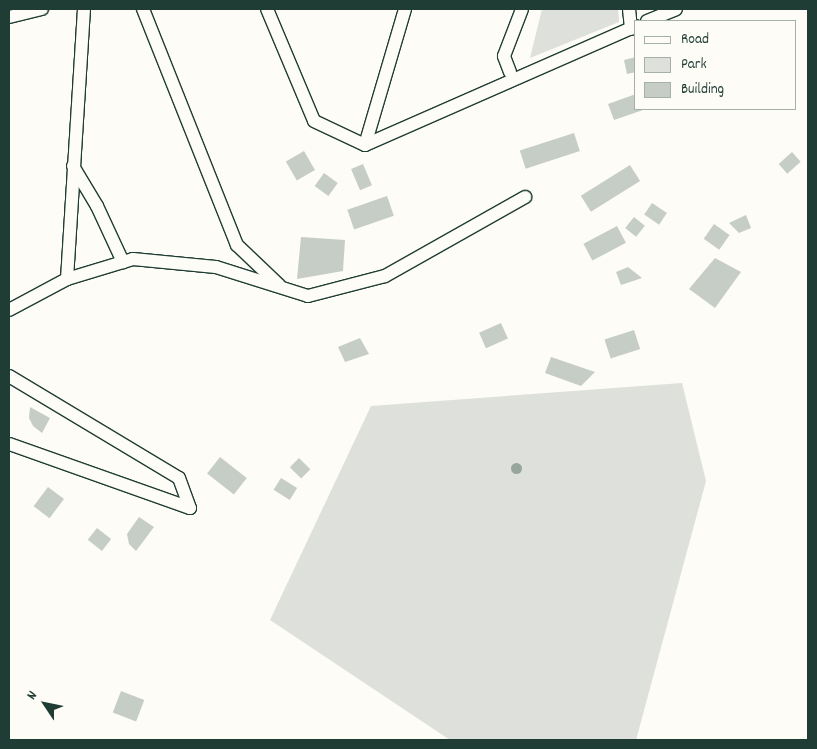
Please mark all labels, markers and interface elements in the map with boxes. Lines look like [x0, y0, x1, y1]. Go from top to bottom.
legend [634, 20, 797, 110]
text: Road [681, 29, 709, 51]
text: Park [681, 54, 707, 76]
text: Building [681, 79, 724, 101]
north arrow [20, 679, 70, 729]
text: N [22, 687, 43, 704]

